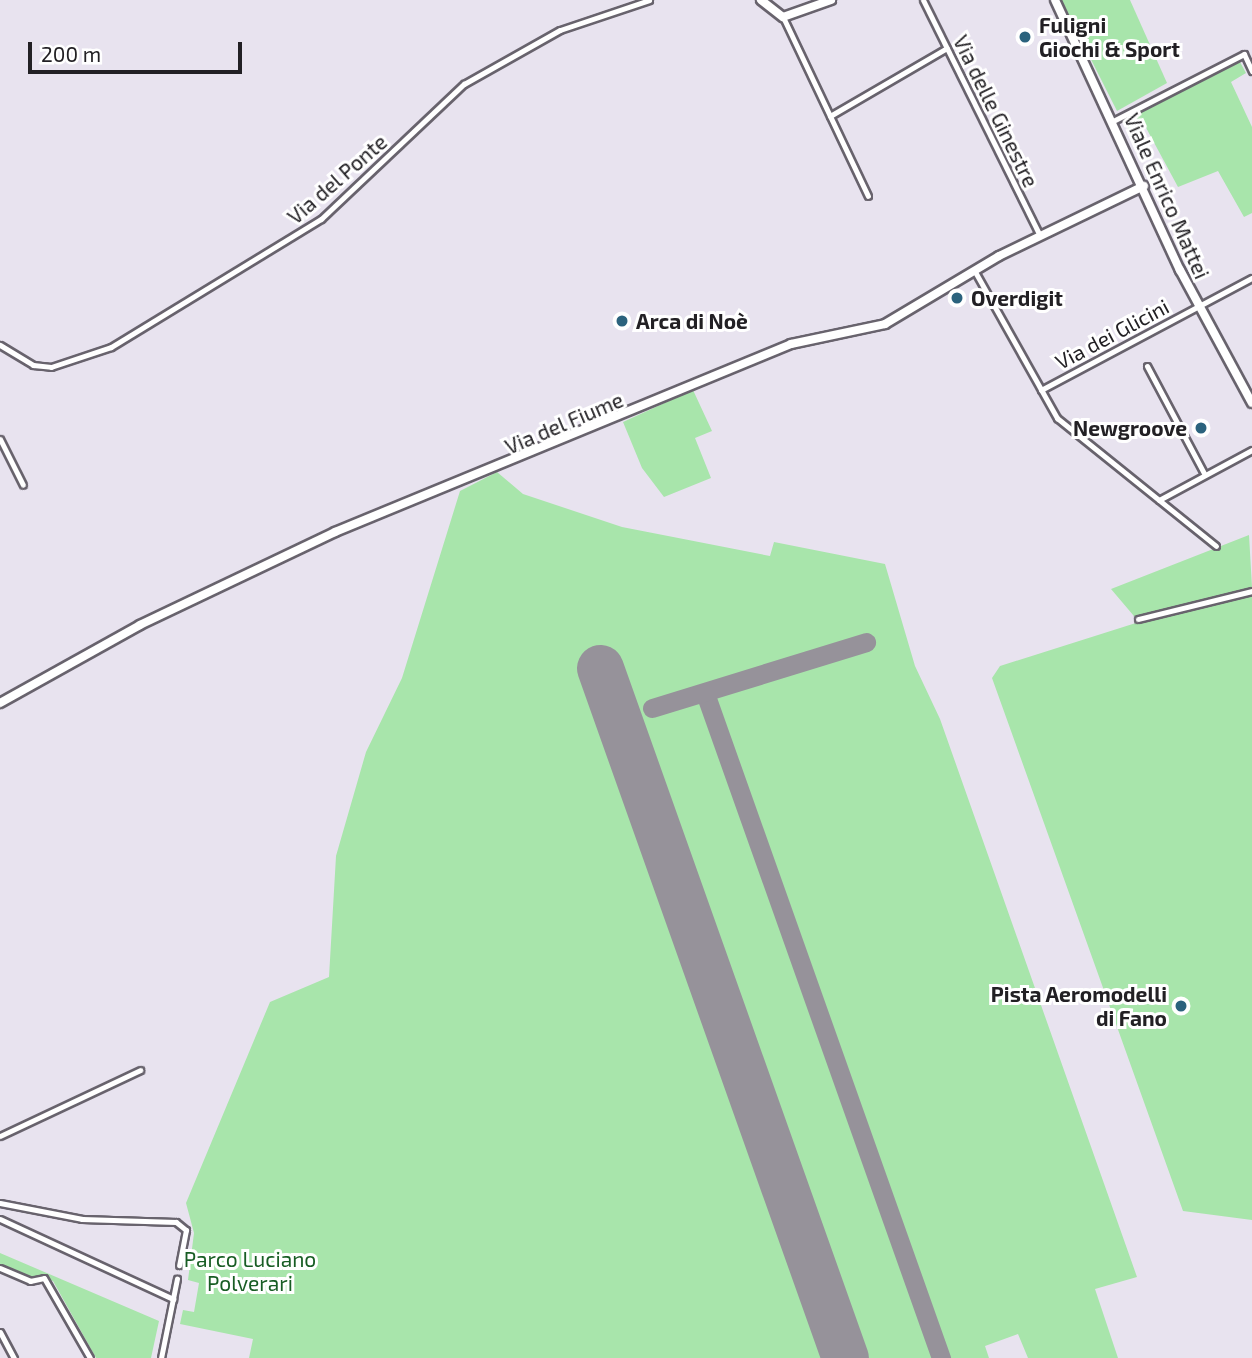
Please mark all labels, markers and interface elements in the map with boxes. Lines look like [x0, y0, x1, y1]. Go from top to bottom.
place label: Fuligni Giochi & Sport [1039, 12, 1180, 62]
scale bar [32, 28, 245, 72]
marker: Fuligni Giochi & Sport [1017, 29, 1033, 45]
street label: Via delle Ginestre [948, 31, 1044, 191]
text: 200 m [41, 41, 101, 66]
street label: Viale Enrico Mattei [1119, 109, 1215, 283]
street label: Via del Ponte [282, 129, 392, 229]
place label: Overdigit [971, 285, 1063, 311]
marker: Overdigit [949, 290, 965, 306]
street label: Via dei Glicini [1051, 294, 1173, 374]
place label: Arca di Noè [636, 308, 748, 334]
marker: Arca di Noè [614, 313, 630, 329]
street label: Via del Fiume [501, 387, 627, 459]
place label: Newgroove [1073, 415, 1187, 441]
marker: Newgroove [1193, 420, 1209, 436]
place label: Pista Aeromodelli di Fano [990, 981, 1167, 1031]
marker: Pista Aeromodelli di Fano [1173, 998, 1189, 1014]
park label: Parco Luciano Polverari [184, 1246, 316, 1296]

